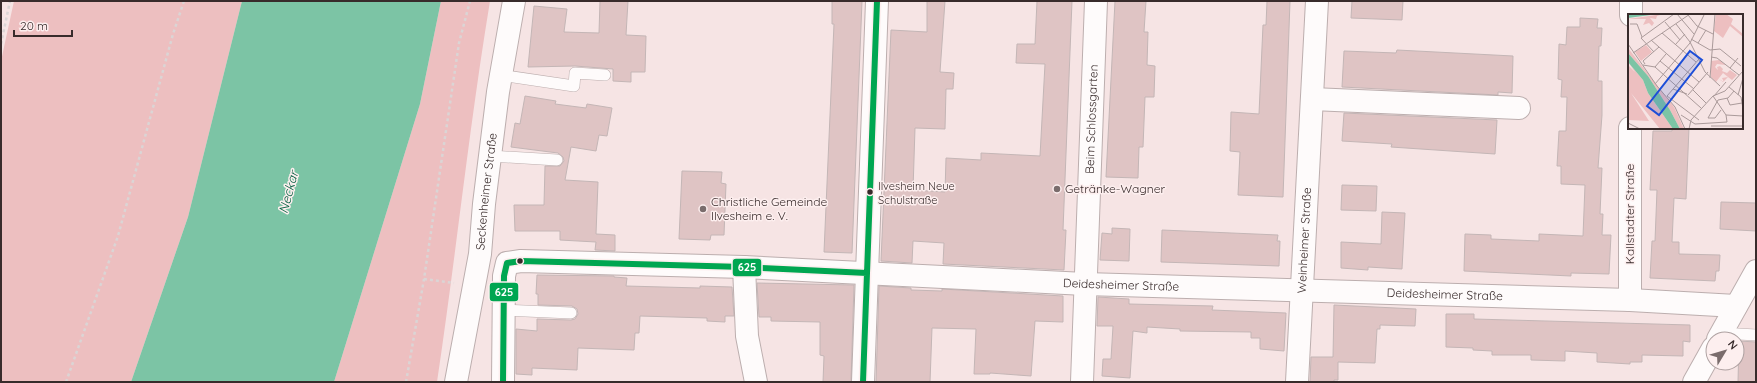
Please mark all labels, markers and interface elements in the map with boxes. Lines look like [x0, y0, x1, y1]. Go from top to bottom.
scale bar [14, 12, 72, 38]
inset map [1628, 14, 1743, 129]
text: 20 m [20, 18, 48, 33]
street label: Beim Schlossgarten [1082, 64, 1101, 174]
street label: Seckenheimer Straße [472, 132, 500, 251]
street label: Kallstadter Straße [1622, 164, 1637, 264]
water label: Neckar [275, 167, 302, 215]
place label: Ilvesheim Neue Schulstraße [878, 179, 955, 207]
place label: Getränke-Wagner [1065, 181, 1165, 196]
marker: Getränke-Wagner [1052, 184, 1062, 194]
marker: Ilvesheim Neue Schulstraße [865, 187, 875, 197]
street label: Weinheimer Straße [1294, 187, 1314, 294]
place label: Christliche Gemeinde Ilvesheim e. V. [711, 194, 828, 223]
marker: Christliche Gemeinde Ilvesheim e. V. [698, 204, 708, 214]
unlabelled marker [515, 256, 525, 266]
line badge: 625 [732, 258, 762, 277]
text: 625 [738, 260, 756, 274]
street label: Deidesheimer Straße [1063, 275, 1180, 294]
line badge: 625 [489, 282, 519, 302]
text: 625 [495, 285, 513, 299]
street label: Deidesheimer Straße [1387, 285, 1503, 303]
north arrow [1705, 331, 1745, 371]
text: N [1725, 337, 1741, 352]

